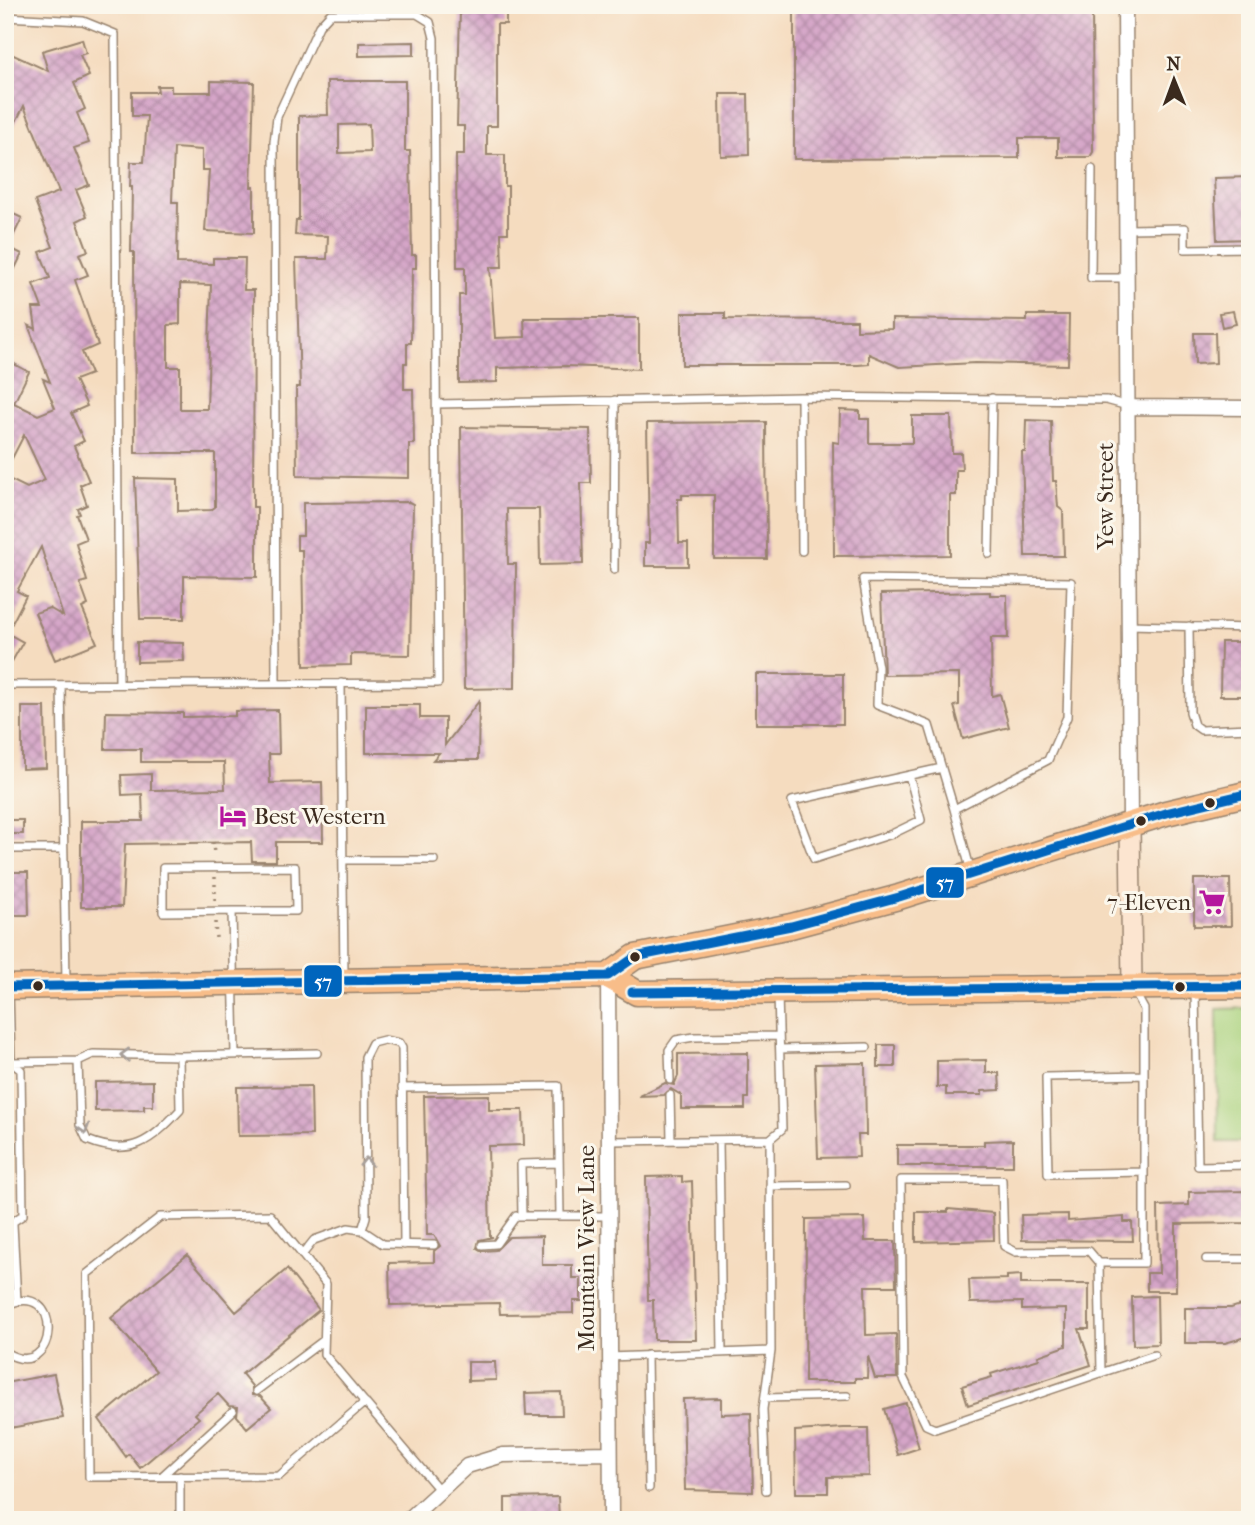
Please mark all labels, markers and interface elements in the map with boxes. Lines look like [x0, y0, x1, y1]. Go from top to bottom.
north arrow [1140, 46, 1210, 116]
text: N [1166, 53, 1182, 75]
street label: Yew Street [1092, 442, 1119, 551]
unlabelled marker [1203, 796, 1217, 810]
hotel icon: Best Western [218, 801, 248, 831]
place label: Best Western [254, 803, 386, 830]
unlabelled marker [1134, 814, 1148, 828]
line badge: 57 [925, 866, 965, 899]
text: 57 [936, 872, 954, 894]
supermarket icon: 7-Eleven [1197, 887, 1227, 917]
place label: 7-Eleven [1107, 889, 1192, 916]
unlabelled marker [628, 950, 642, 964]
line badge: 57 [303, 964, 343, 998]
text: 57 [314, 971, 332, 993]
unlabelled marker [31, 979, 45, 993]
unlabelled marker [1173, 980, 1187, 994]
one-way arrow [119, 1047, 130, 1063]
one-way arrow [75, 1122, 90, 1134]
street label: Mountain View Lane [573, 1145, 600, 1351]
one-way arrow [358, 1157, 374, 1167]

